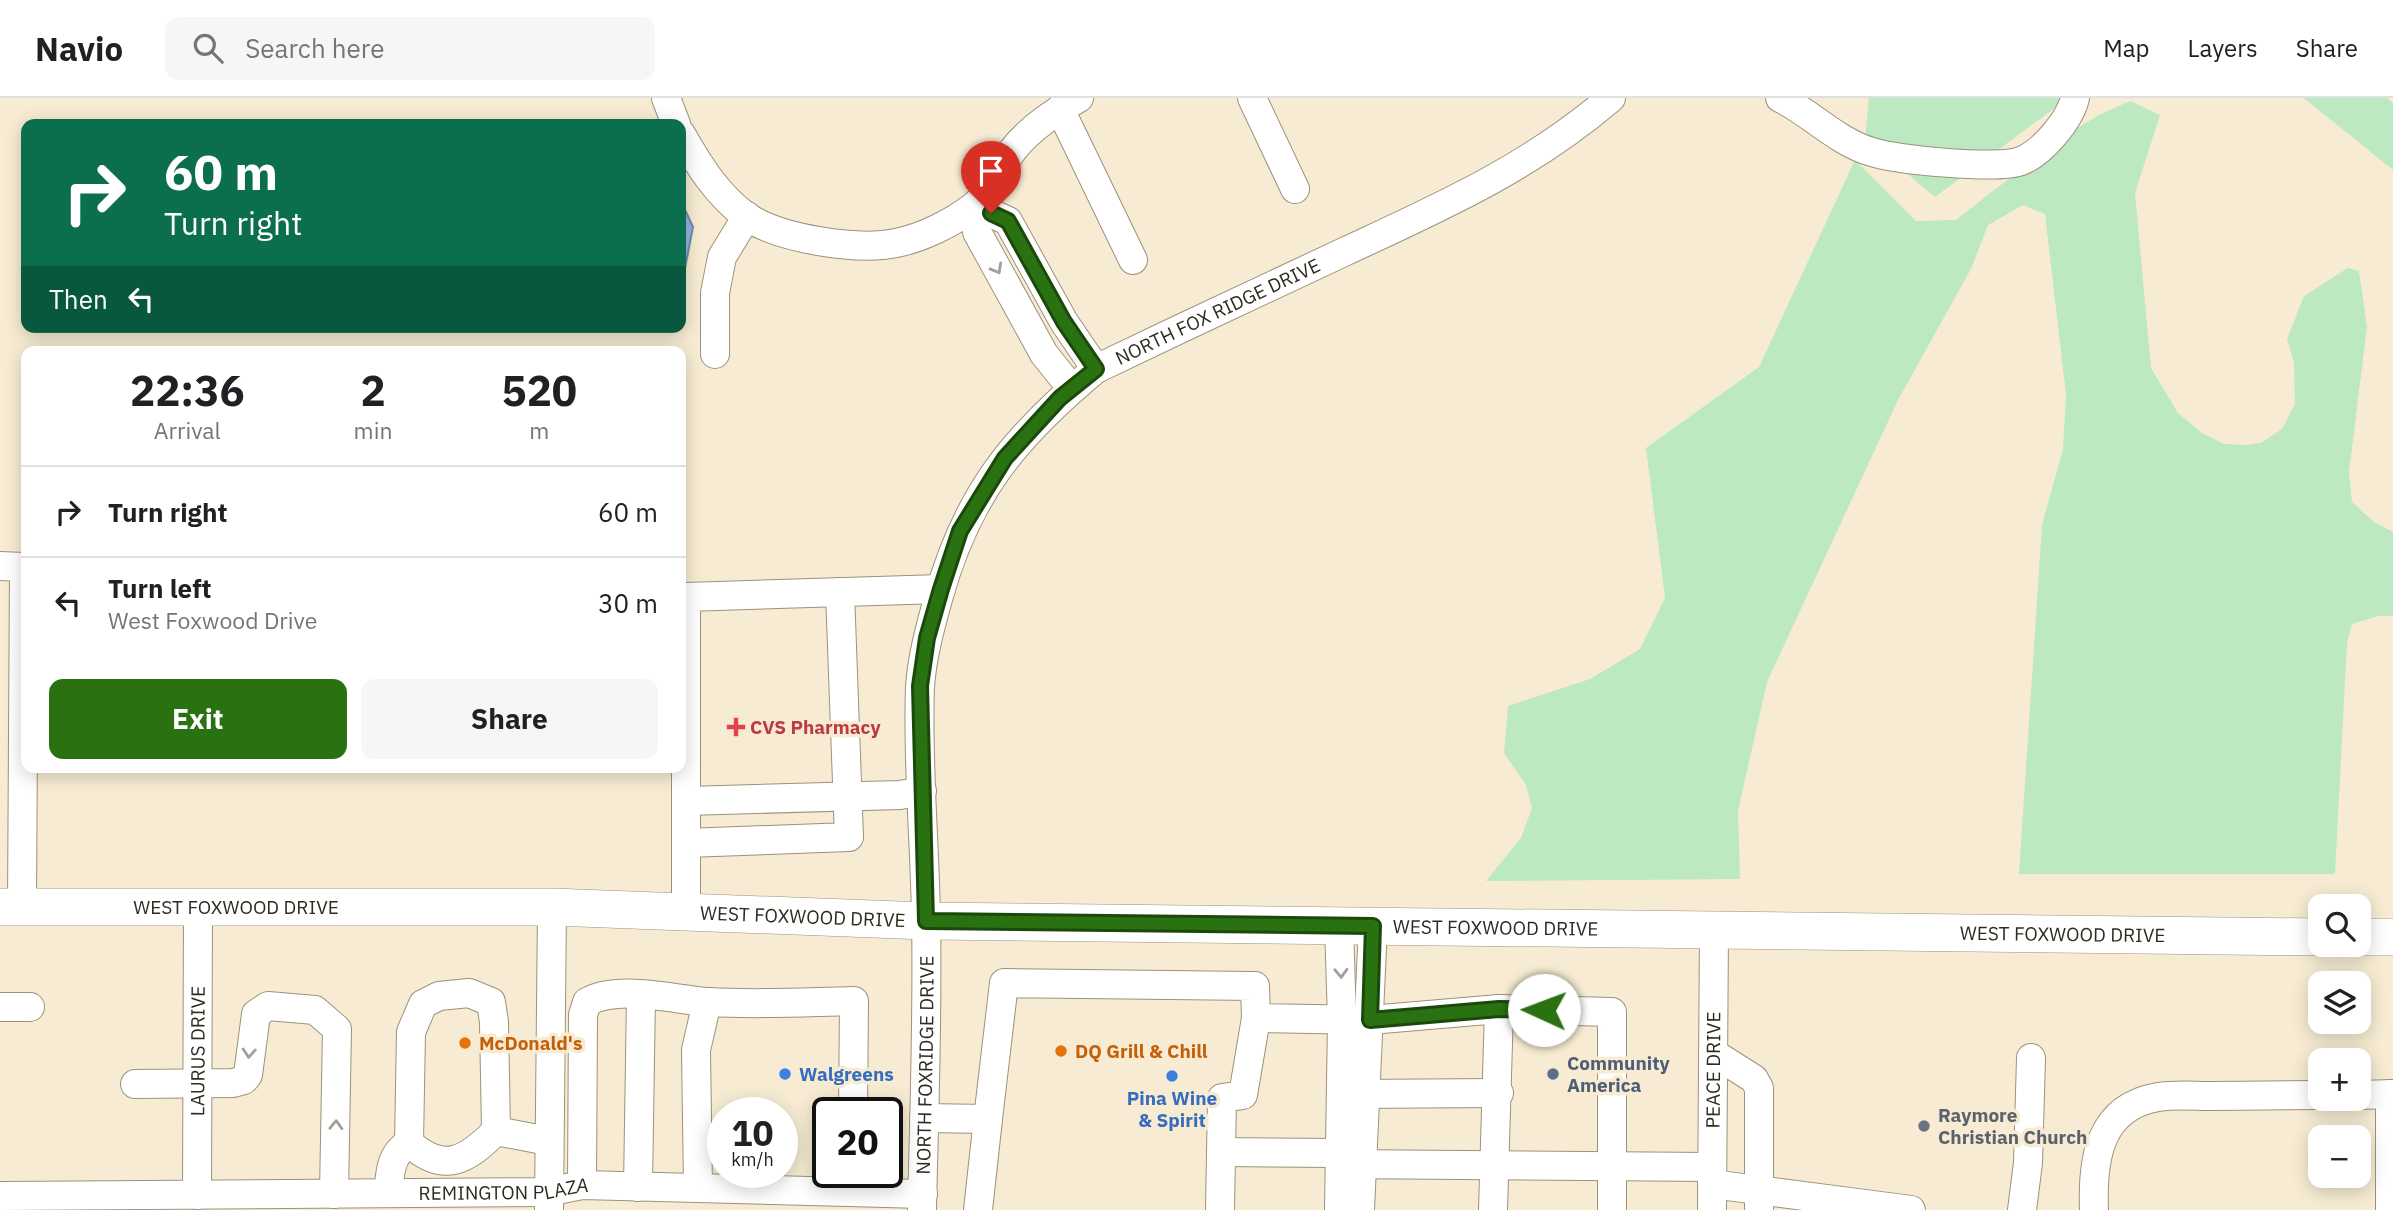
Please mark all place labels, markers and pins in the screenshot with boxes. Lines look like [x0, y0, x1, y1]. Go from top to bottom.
pin [961, 141, 1021, 213]
place label: CVS Pharmacy [750, 715, 881, 739]
marker: CVS Pharmacy [728, 719, 744, 735]
place label: McDonald's [479, 1031, 582, 1055]
marker: McDonald's [457, 1035, 473, 1051]
place label: DQ Grill & Chill [1075, 1039, 1208, 1063]
marker: DQ Grill & Chill [1053, 1043, 1069, 1059]
place label: Community America [1567, 1051, 1670, 1097]
place label: Walgreens [799, 1062, 894, 1086]
marker: Walgreens [777, 1066, 793, 1082]
marker: Community America [1545, 1066, 1561, 1082]
marker: Pina Wine & Spirit [1164, 1068, 1180, 1084]
place label: Pina Wine & Spirit [1127, 1086, 1217, 1132]
place label: Raymore Christian Church [1938, 1103, 2087, 1149]
marker: Raymore Christian Church [1916, 1118, 1932, 1134]

